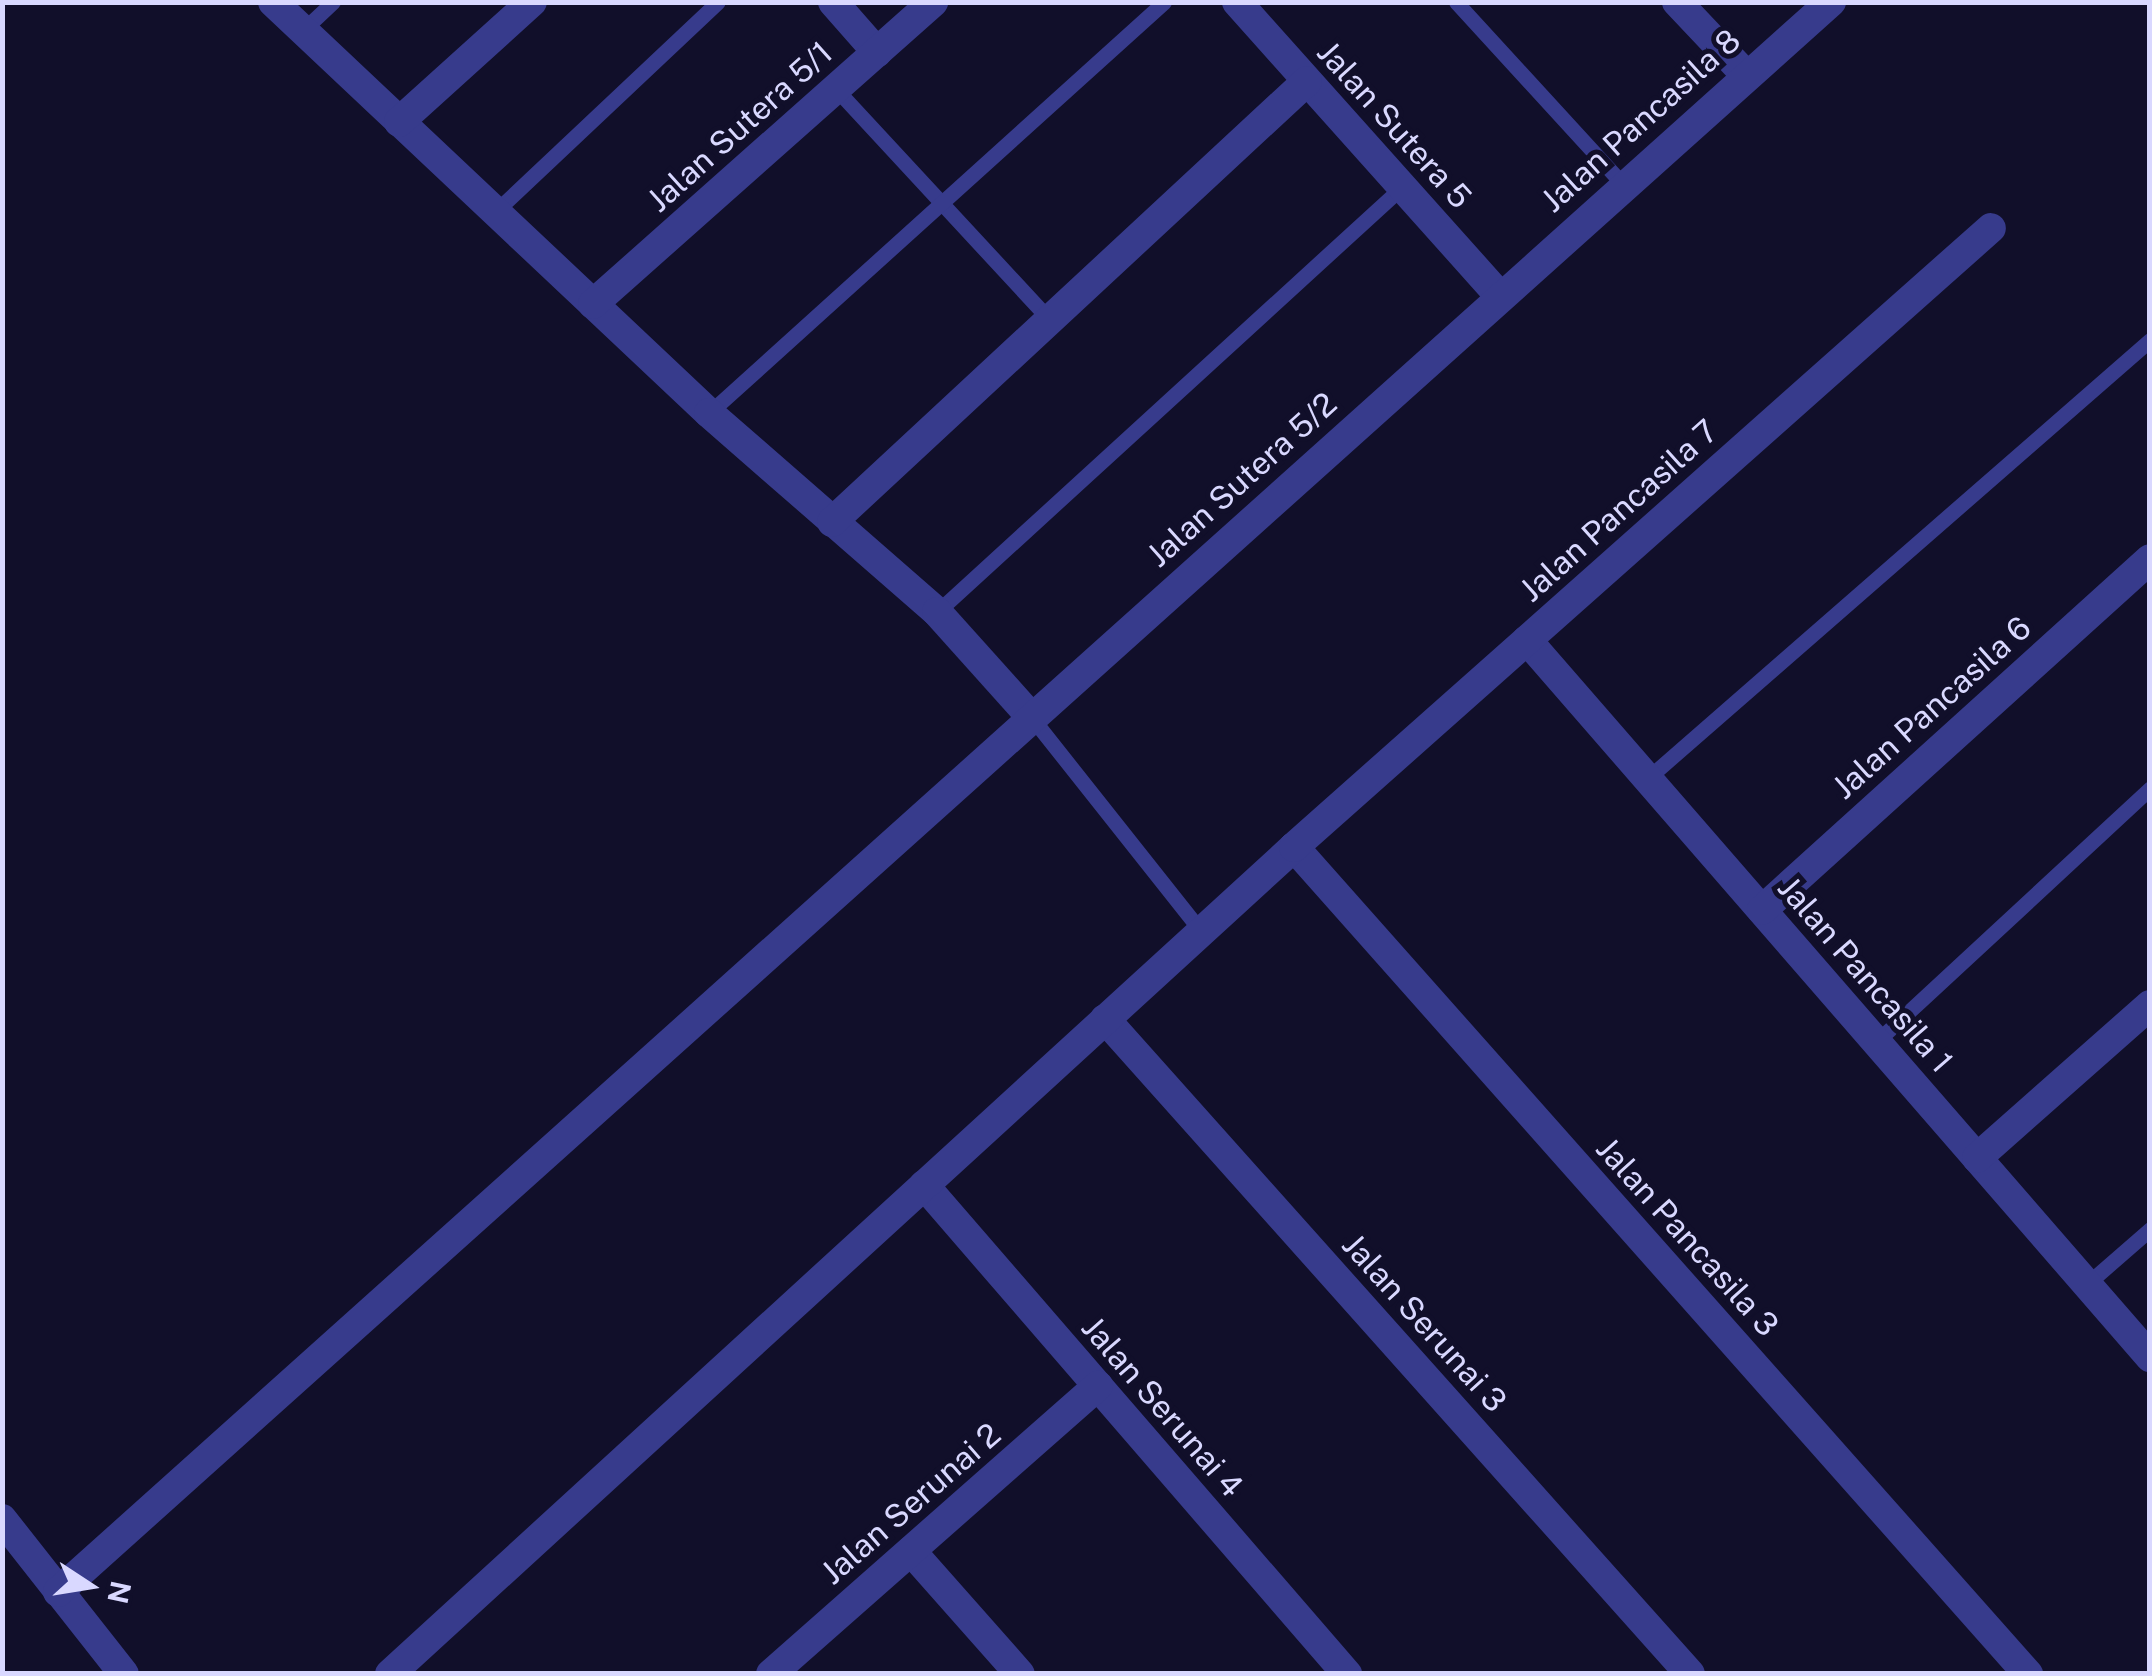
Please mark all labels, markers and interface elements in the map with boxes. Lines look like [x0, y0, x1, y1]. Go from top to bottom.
street label: Jalan Pancasila 8 [1534, 22, 1748, 220]
street label: Jalan Sutera 5/1 [639, 34, 841, 220]
street label: Jalan Sutera 5 [1309, 34, 1479, 216]
street label: Jalan Sutera 5/2 [1139, 385, 1345, 575]
street label: Jalan Pancasila 7 [1512, 412, 1726, 610]
street label: Jalan Pancasila 6 [1825, 609, 2039, 807]
street label: Jalan Pancasila 1 [1770, 869, 1960, 1081]
street label: Jalan Pancasila 3 [1588, 1130, 1786, 1344]
street label: Jalan Serunai 3 [1334, 1226, 1514, 1420]
street label: Jalan Serunai 4 [1073, 1309, 1251, 1505]
street label: Jalan Serunai 2 [813, 1416, 1009, 1592]
north arrow [40, 1536, 140, 1636]
text: N [101, 1578, 138, 1606]

